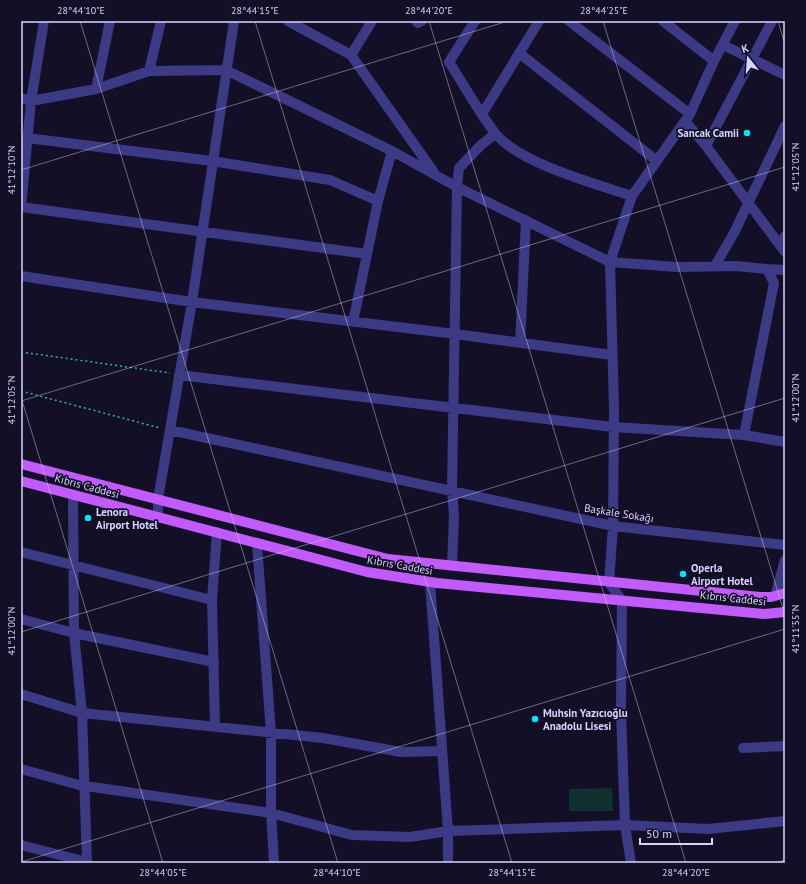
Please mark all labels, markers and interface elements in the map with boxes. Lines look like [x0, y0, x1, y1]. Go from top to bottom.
text: 28°44'10"E [57, 4, 105, 17]
text: 28°44'15"E [231, 4, 279, 17]
text: 28°44'20"E [405, 4, 453, 17]
text: 28°44'25"E [580, 4, 628, 17]
north arrow [728, 38, 768, 78]
text: K [740, 41, 751, 56]
place label: Sancak Camii [678, 126, 739, 140]
marker: Sancak Camii [742, 128, 752, 138]
text: 41°12'05"N [789, 142, 802, 192]
text: 41°12'10"N [5, 145, 18, 195]
text: 41°12'00"N [789, 373, 802, 423]
text: 41°12'05"N [5, 375, 18, 425]
street label: Kıbrıs Caddesi [53, 471, 121, 501]
street label: Başkale Sokağı [583, 501, 655, 525]
place label: Lenora Airport Hotel [96, 505, 159, 532]
marker: Lenora Airport Hotel [83, 513, 93, 523]
street label: Kıbrıs Caddesi [366, 552, 434, 578]
place label: Operla Airport Hotel [691, 561, 754, 588]
marker: Operla Airport Hotel [678, 569, 688, 579]
street label: Kıbrıs Caddesi [699, 588, 767, 608]
text: 41°11'55"N [789, 604, 802, 654]
text: 41°12'00"N [5, 606, 18, 656]
place label: Muhsin Yazıcıoğlu Anadolu Lisesi [543, 706, 628, 733]
marker: Muhsin Yazıcıoğlu Anadolu Lisesi [530, 714, 540, 724]
scale bar [640, 820, 712, 846]
text: 50 m [646, 826, 672, 841]
text: 28°44'05"E [139, 866, 187, 879]
text: 28°44'10"E [313, 866, 361, 879]
text: 28°44'15"E [488, 866, 536, 879]
text: 28°44'20"E [662, 866, 710, 879]

